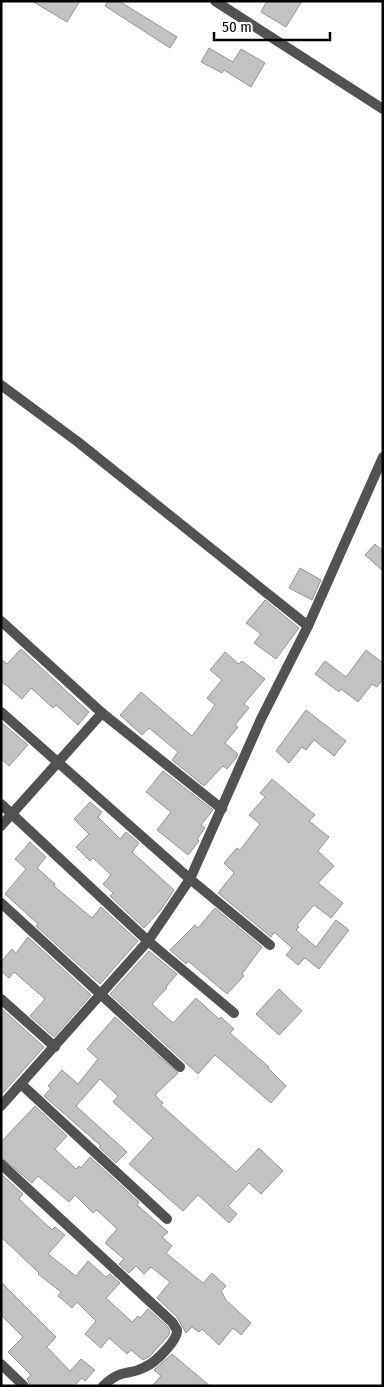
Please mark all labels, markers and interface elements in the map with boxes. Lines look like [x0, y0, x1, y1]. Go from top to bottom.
scale bar [214, 10, 330, 42]
text: 50 m [222, 18, 252, 36]

